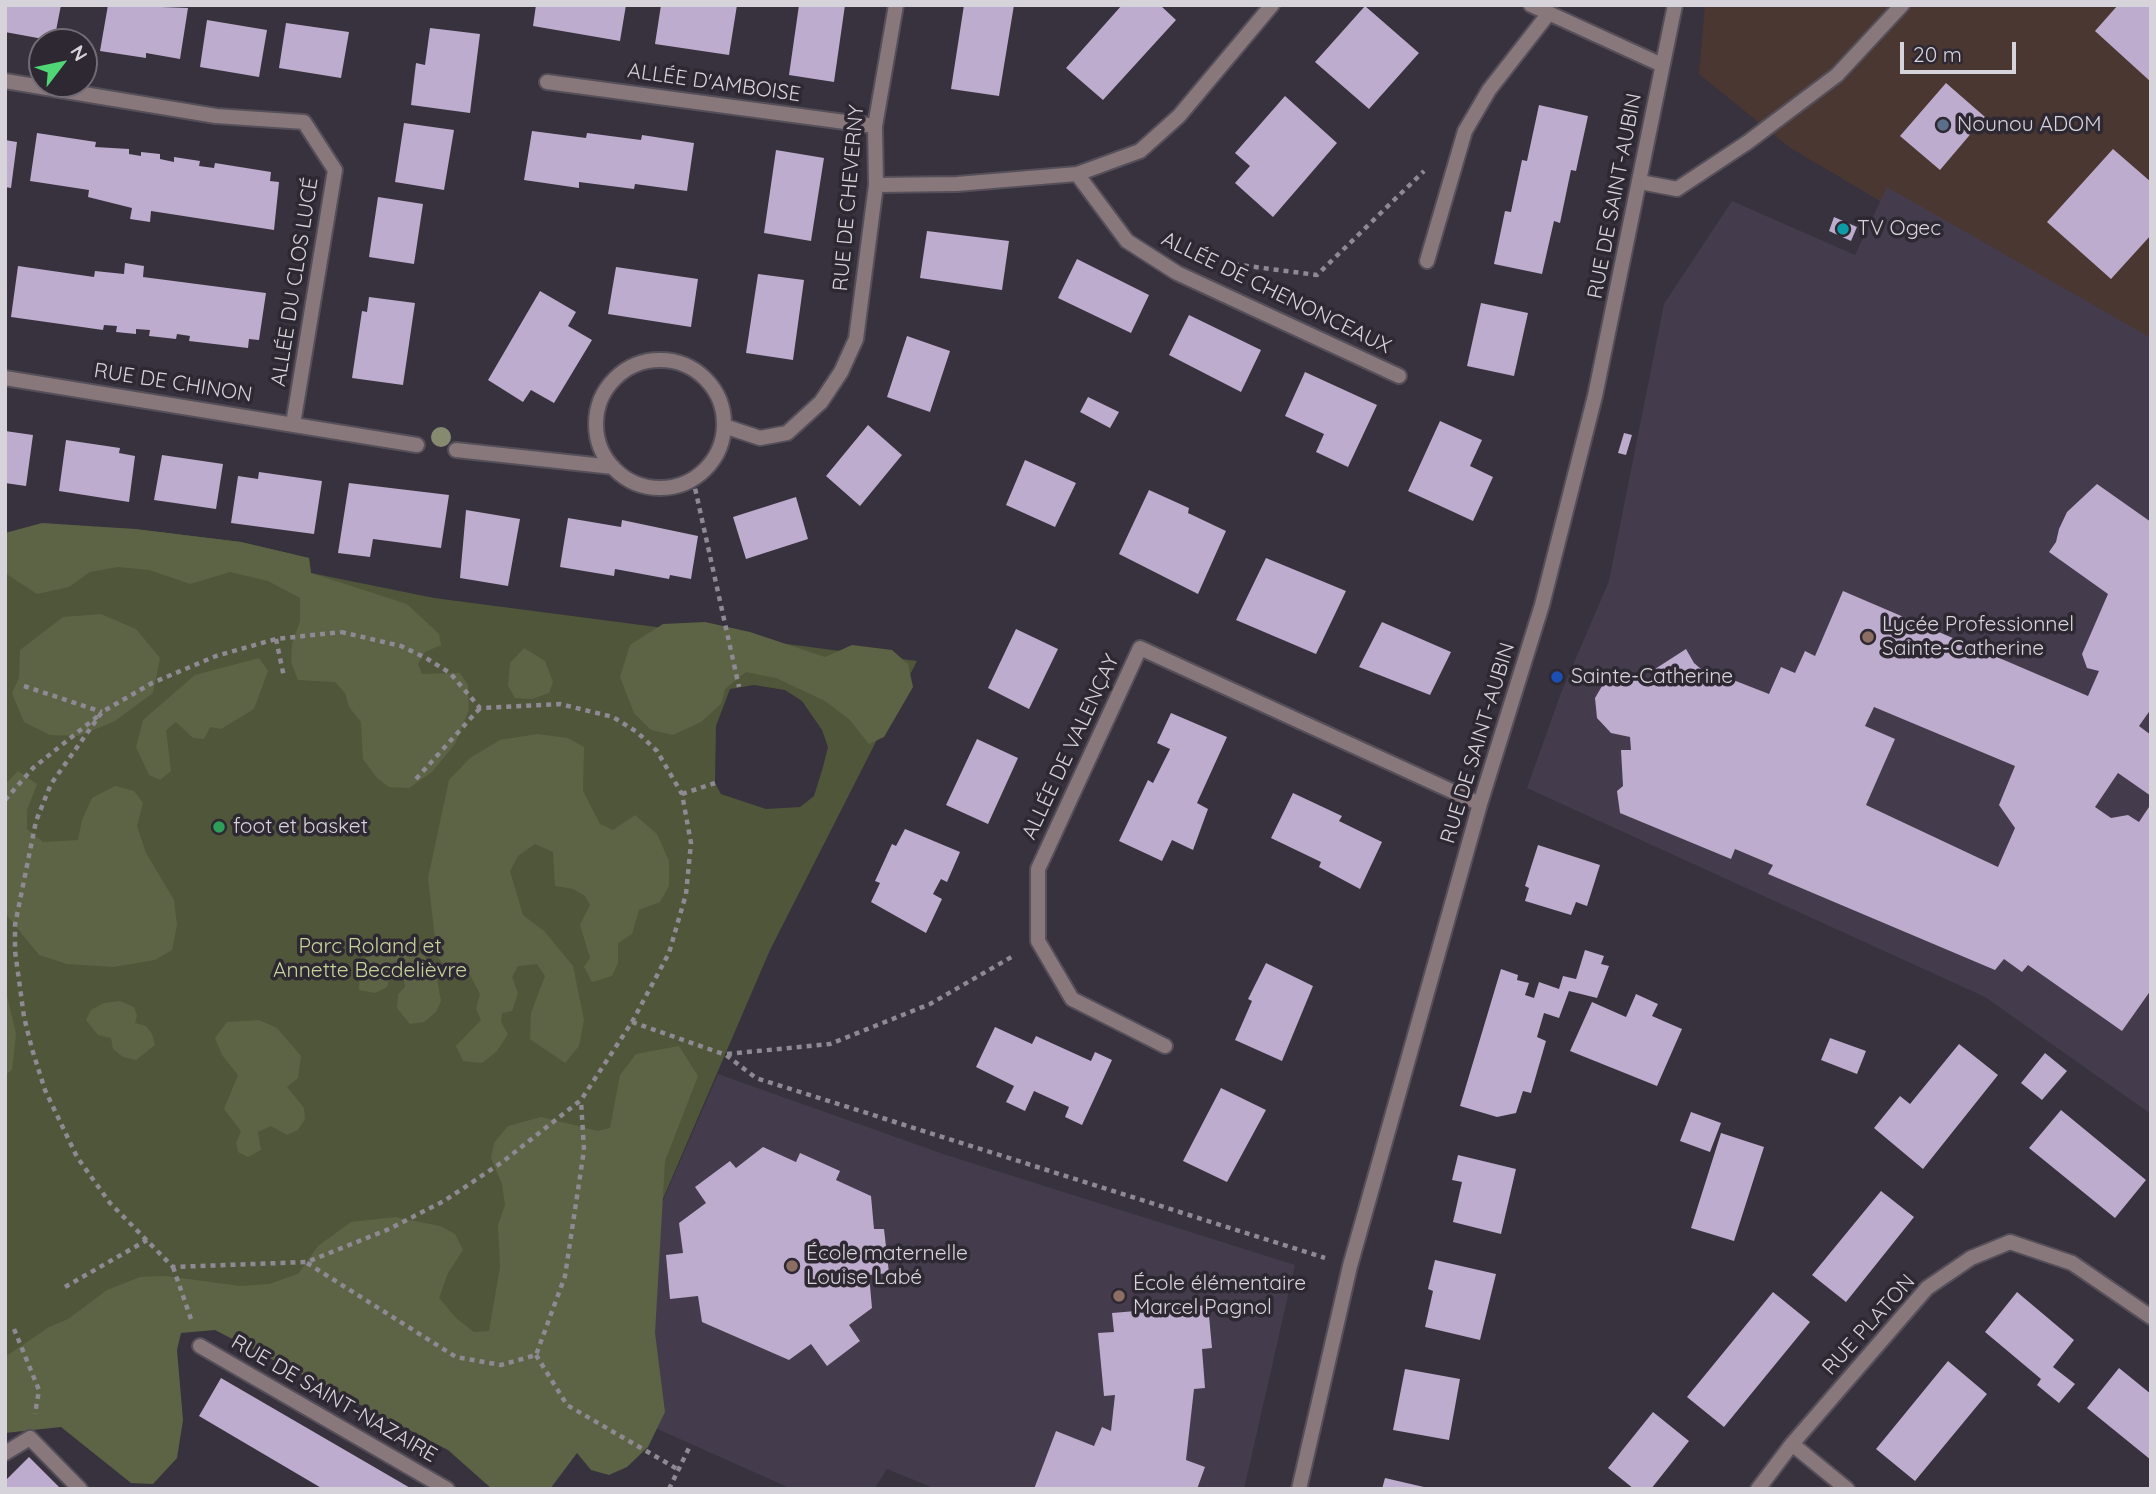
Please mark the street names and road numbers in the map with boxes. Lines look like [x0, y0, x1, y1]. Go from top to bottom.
street label: ALLÉE D'AMBOISE [626, 58, 802, 108]
street label: RUE DE SAINT-AUBIN [1583, 91, 1647, 301]
street label: RUE DE CHEVERNY [828, 104, 870, 292]
street label: ALLÉE DU CLOS LUCÉ [266, 176, 324, 388]
street label: ALLÉE DE CHENONCEAUX [1157, 226, 1395, 360]
street label: RUE DE CHINON [92, 358, 254, 408]
street label: RUE DE SAINT-AUBIN [1435, 640, 1521, 846]
street label: ALLÉE DE VALENÇAY [1017, 650, 1125, 844]
street label: RUE PLATON [1817, 1270, 1921, 1380]
street label: RUE DE SAINT-NAZAIRE [227, 1330, 441, 1468]

